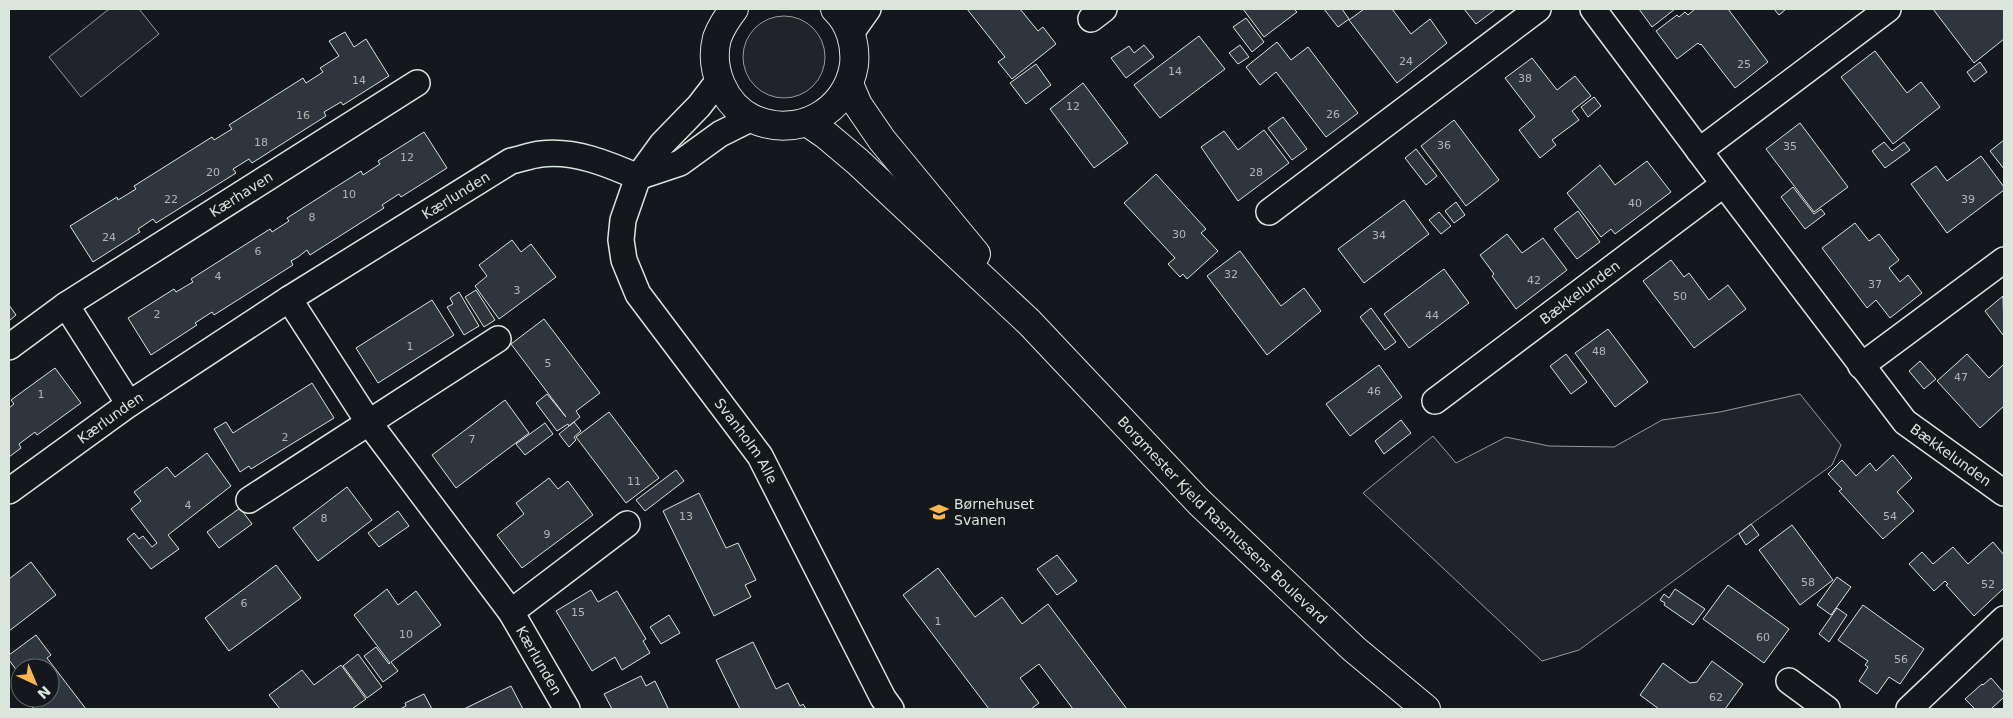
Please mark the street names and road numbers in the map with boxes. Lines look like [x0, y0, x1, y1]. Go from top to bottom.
street label: Kærhaven [207, 168, 276, 220]
street label: Kærlunden [419, 168, 493, 222]
street label: Bækkelunden [1537, 257, 1623, 327]
street label: Kærlunden [74, 389, 146, 447]
street label: Svanholm Alle [711, 395, 781, 486]
street label: Borgmester Kjeld Rasmussens Boulevard [1114, 413, 1330, 627]
street label: Bækkelunden [1907, 420, 1994, 489]
street label: Kærlunden [513, 623, 565, 698]

